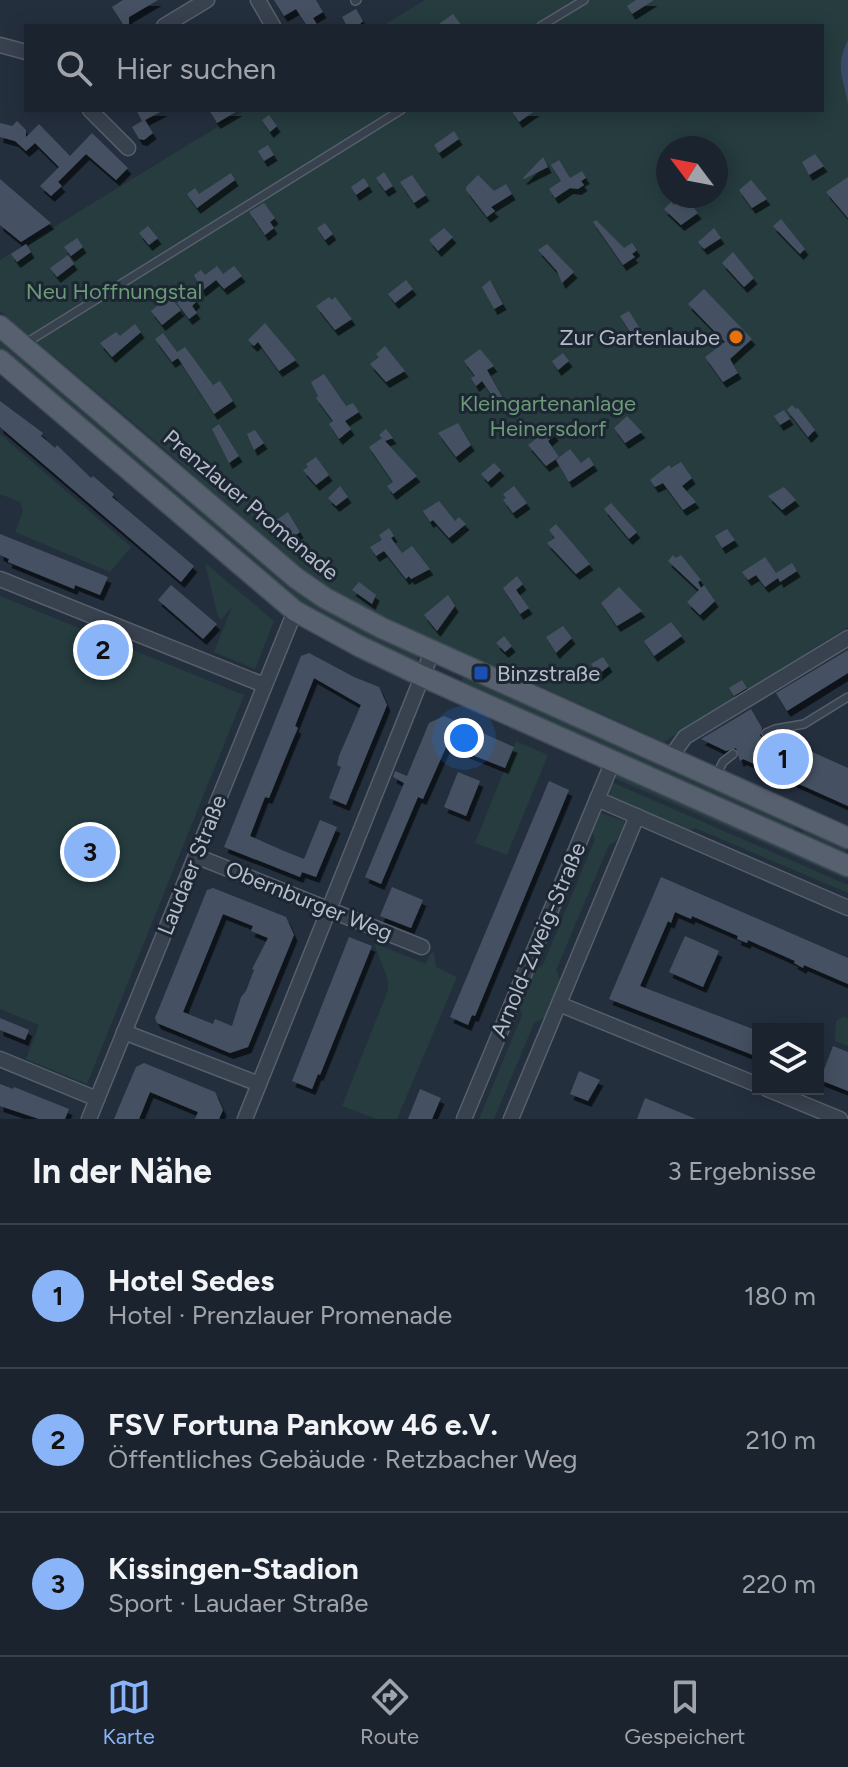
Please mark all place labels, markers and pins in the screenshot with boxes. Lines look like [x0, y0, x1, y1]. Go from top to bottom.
place label: Zur Gartenlaube [560, 324, 720, 351]
marker: Zur Gartenlaube [727, 328, 745, 346]
pin: 2 [77, 620, 129, 680]
place label: Binzstraße [497, 660, 600, 687]
marker: Binzstraße [472, 664, 490, 682]
pin: 1 [757, 729, 809, 789]
pin: 3 [64, 822, 116, 882]

